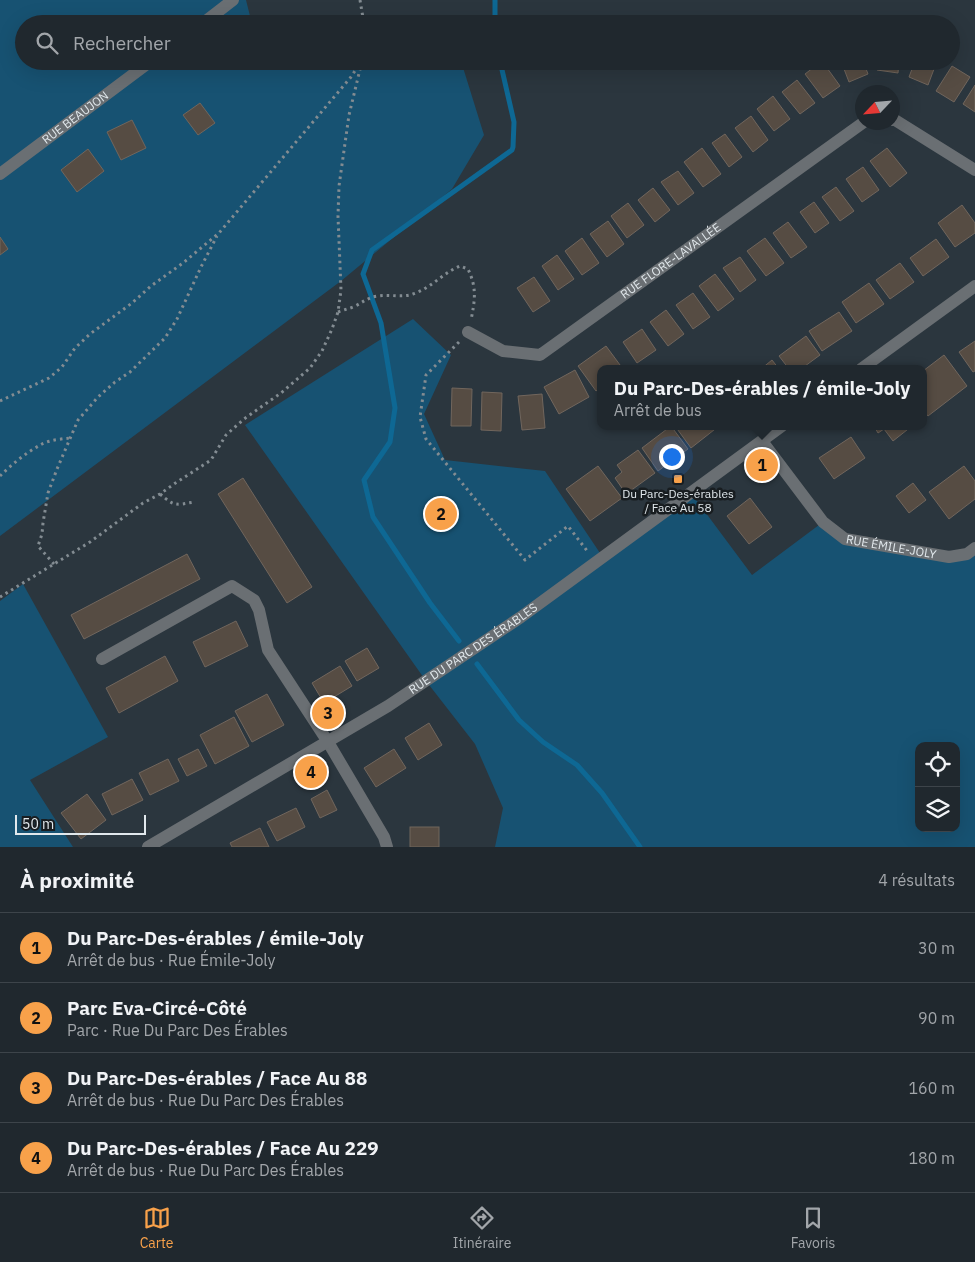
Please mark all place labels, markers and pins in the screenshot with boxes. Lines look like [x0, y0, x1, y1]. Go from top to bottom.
pin: 1 [746, 446, 778, 484]
marker: Du Parc-Des-érables / Face Au 58 [672, 473, 684, 485]
place label: Du Parc-Des-érables / Face Au 58 [622, 486, 734, 515]
pin: 2 [425, 495, 457, 533]
pin: 3 [312, 694, 344, 732]
pin: 4 [295, 753, 327, 791]

